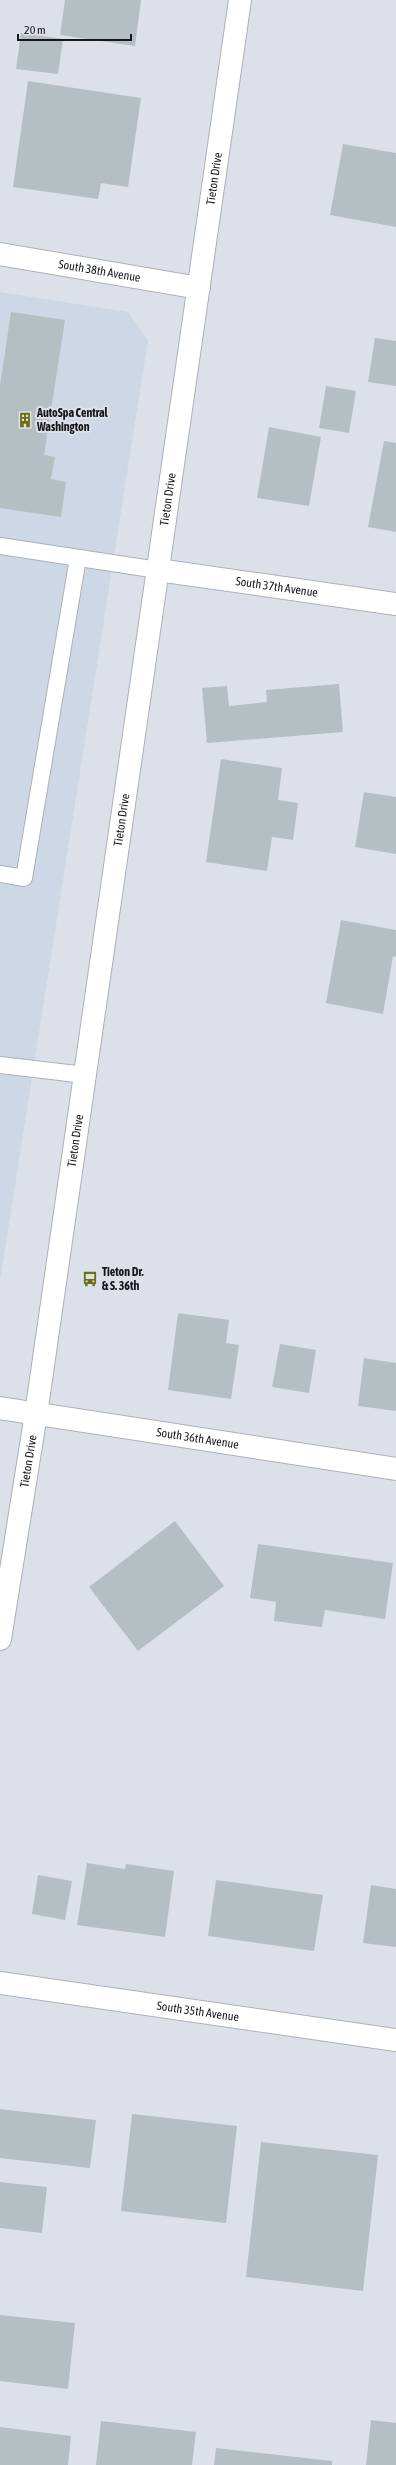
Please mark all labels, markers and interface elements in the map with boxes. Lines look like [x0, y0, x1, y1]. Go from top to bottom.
scale bar [18, 16, 131, 42]
text: 20 m [24, 23, 46, 37]
street label: Tieton Drive [204, 151, 225, 206]
street label: South 38th Avenue [58, 257, 142, 285]
place label: AutoSpa Central Washington [36, 406, 109, 434]
building icon: AutoSpa Central Washington [16, 411, 34, 429]
street label: Tieton Drive [157, 472, 179, 527]
street label: South 37th Avenue [235, 574, 319, 600]
street label: Tieton Drive [111, 793, 132, 847]
street label: Tieton Drive [65, 1113, 86, 1168]
place label: Tieton Dr. & S. 36th [102, 1265, 144, 1293]
bus stop icon: Tieton Dr. & S. 36th [81, 1270, 99, 1288]
street label: South 36th Avenue [156, 1425, 240, 1452]
street label: Tieton Drive [17, 1434, 40, 1489]
street label: South 35th Avenue [156, 1999, 240, 2024]

